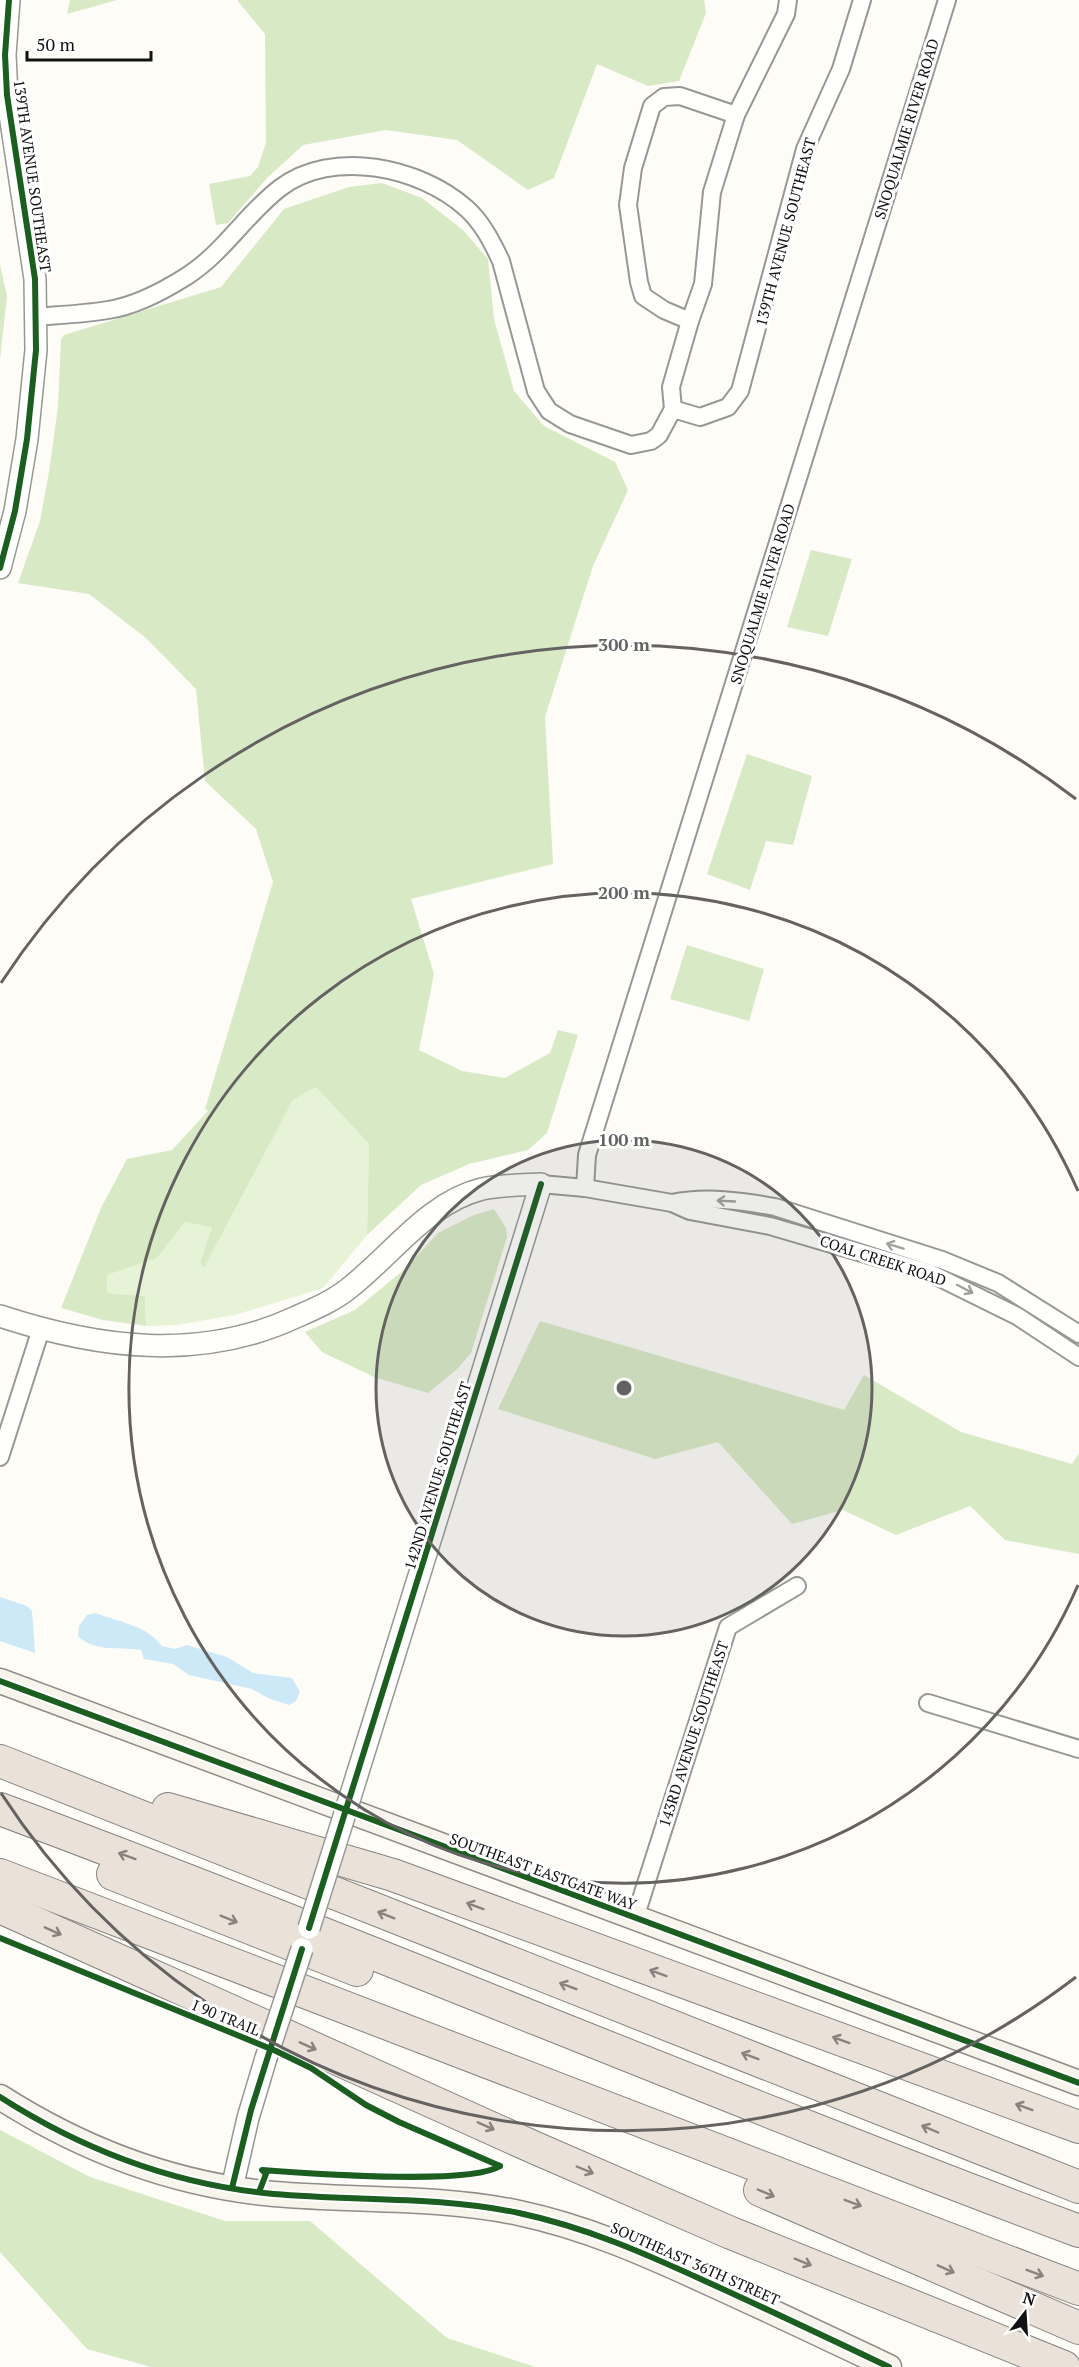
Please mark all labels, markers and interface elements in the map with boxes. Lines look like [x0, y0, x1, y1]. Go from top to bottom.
scale bar [27, 24, 152, 62]
text: 50 m [36, 32, 76, 56]
street label: SNOQUALMIE RIVER ROAD [869, 36, 943, 221]
street label: 139TH AVENUE SOUTHEAST [10, 78, 56, 274]
street label: 139TH AVENUE SOUTHEAST [750, 135, 820, 328]
street label: SNOQUALMIE RIVER ROAD [725, 501, 799, 686]
text: 300 m [598, 632, 650, 656]
text: 200 m [598, 880, 650, 904]
text: 100 m [598, 1127, 650, 1151]
one-way arrow [716, 1196, 736, 1207]
street label: COAL CREEK ROAD [817, 1230, 949, 1290]
one-way arrow [886, 1240, 905, 1251]
one-way arrow [956, 1283, 973, 1295]
centre of rings [614, 1378, 634, 1398]
street label: 142ND AVENUE SOUTHEAST [399, 1379, 475, 1572]
street label: 143RD AVENUE SOUTHEAST [654, 1638, 733, 1829]
street label: SOUTHEAST EASTGATE WAY [447, 1828, 640, 1914]
one-way arrow [118, 1850, 137, 1861]
one-way arrow [466, 1899, 485, 1910]
one-way arrow [377, 1909, 396, 1920]
one-way arrow [219, 1914, 237, 1925]
one-way arrow [44, 1926, 62, 1938]
one-way arrow [649, 1967, 668, 1978]
one-way arrow [559, 1979, 578, 1990]
street label: I 90 TRAIL [190, 1994, 263, 2040]
one-way arrow [832, 2034, 851, 2045]
one-way arrow [298, 2040, 316, 2052]
one-way arrow [741, 2049, 760, 2060]
one-way arrow [1015, 2101, 1034, 2112]
one-way arrow [476, 2120, 494, 2132]
one-way arrow [922, 2123, 940, 2134]
one-way arrow [575, 2164, 593, 2176]
one-way arrow [757, 2187, 775, 2199]
one-way arrow [843, 2199, 861, 2210]
street label: SOUTHEAST 36TH STREET [608, 2217, 783, 2309]
one-way arrow [793, 2257, 812, 2268]
one-way arrow [936, 2264, 954, 2276]
one-way arrow [1025, 2268, 1044, 2279]
north arrow [995, 2283, 1055, 2343]
text: N [1020, 2286, 1038, 2311]

